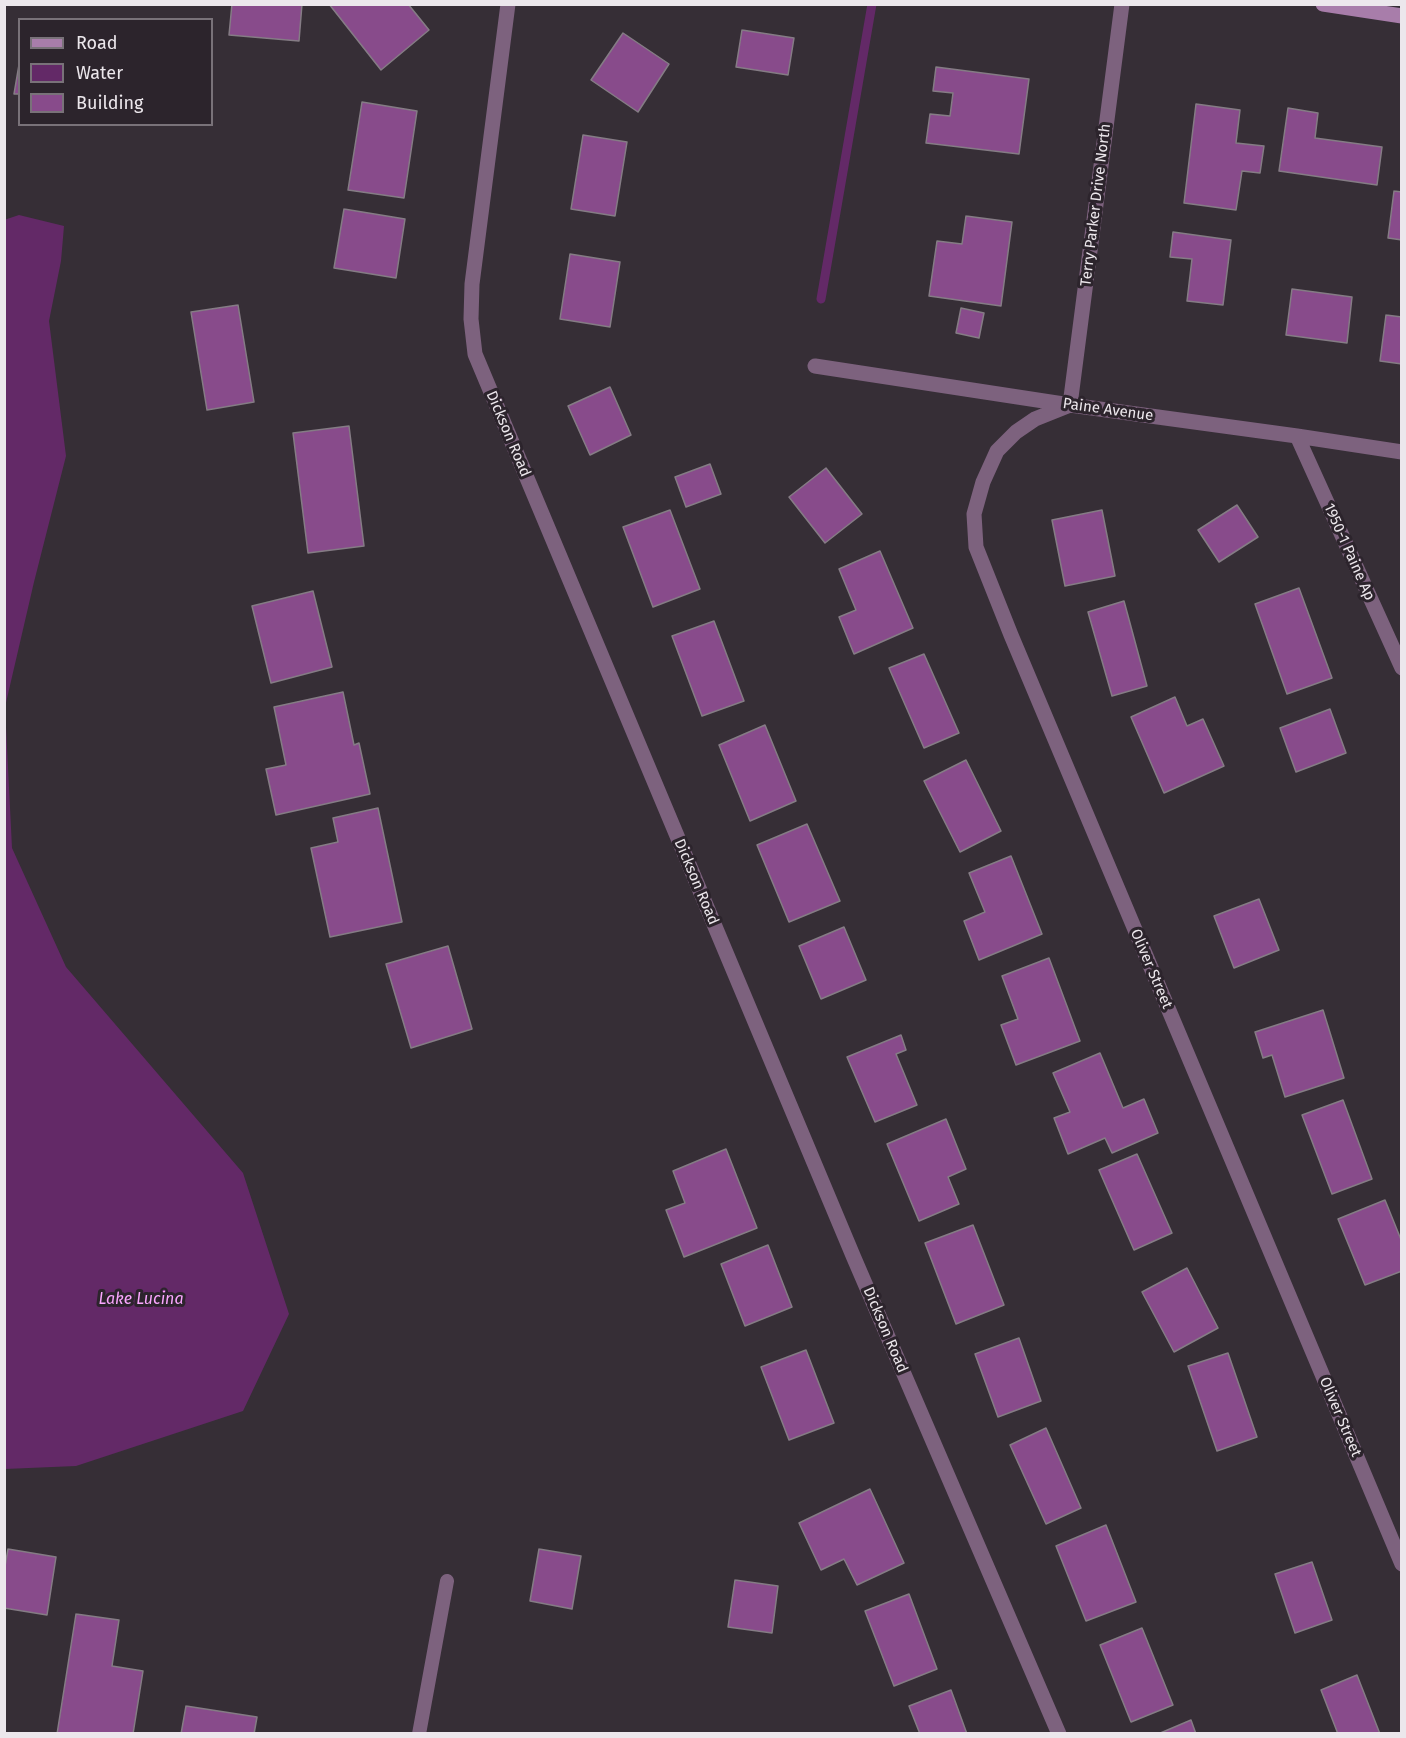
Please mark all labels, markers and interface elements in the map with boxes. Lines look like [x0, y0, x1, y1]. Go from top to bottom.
legend [18, 18, 213, 126]
text: Road [76, 32, 118, 54]
text: Water [76, 62, 123, 84]
text: Building [76, 92, 143, 114]
street label: Terry Parker Drive North [1077, 123, 1115, 287]
street label: Dickson Road [482, 388, 534, 480]
street label: Paine Avenue [1062, 395, 1154, 425]
street label: 1950-1 Paine Ap [1320, 501, 1378, 603]
street label: Dickson Road [670, 836, 722, 928]
street label: Oliver Street [1126, 926, 1176, 1012]
street label: Dickson Road [859, 1284, 911, 1376]
water label: Lake Lucina [99, 1290, 183, 1310]
street label: Oliver Street [1315, 1374, 1365, 1460]

